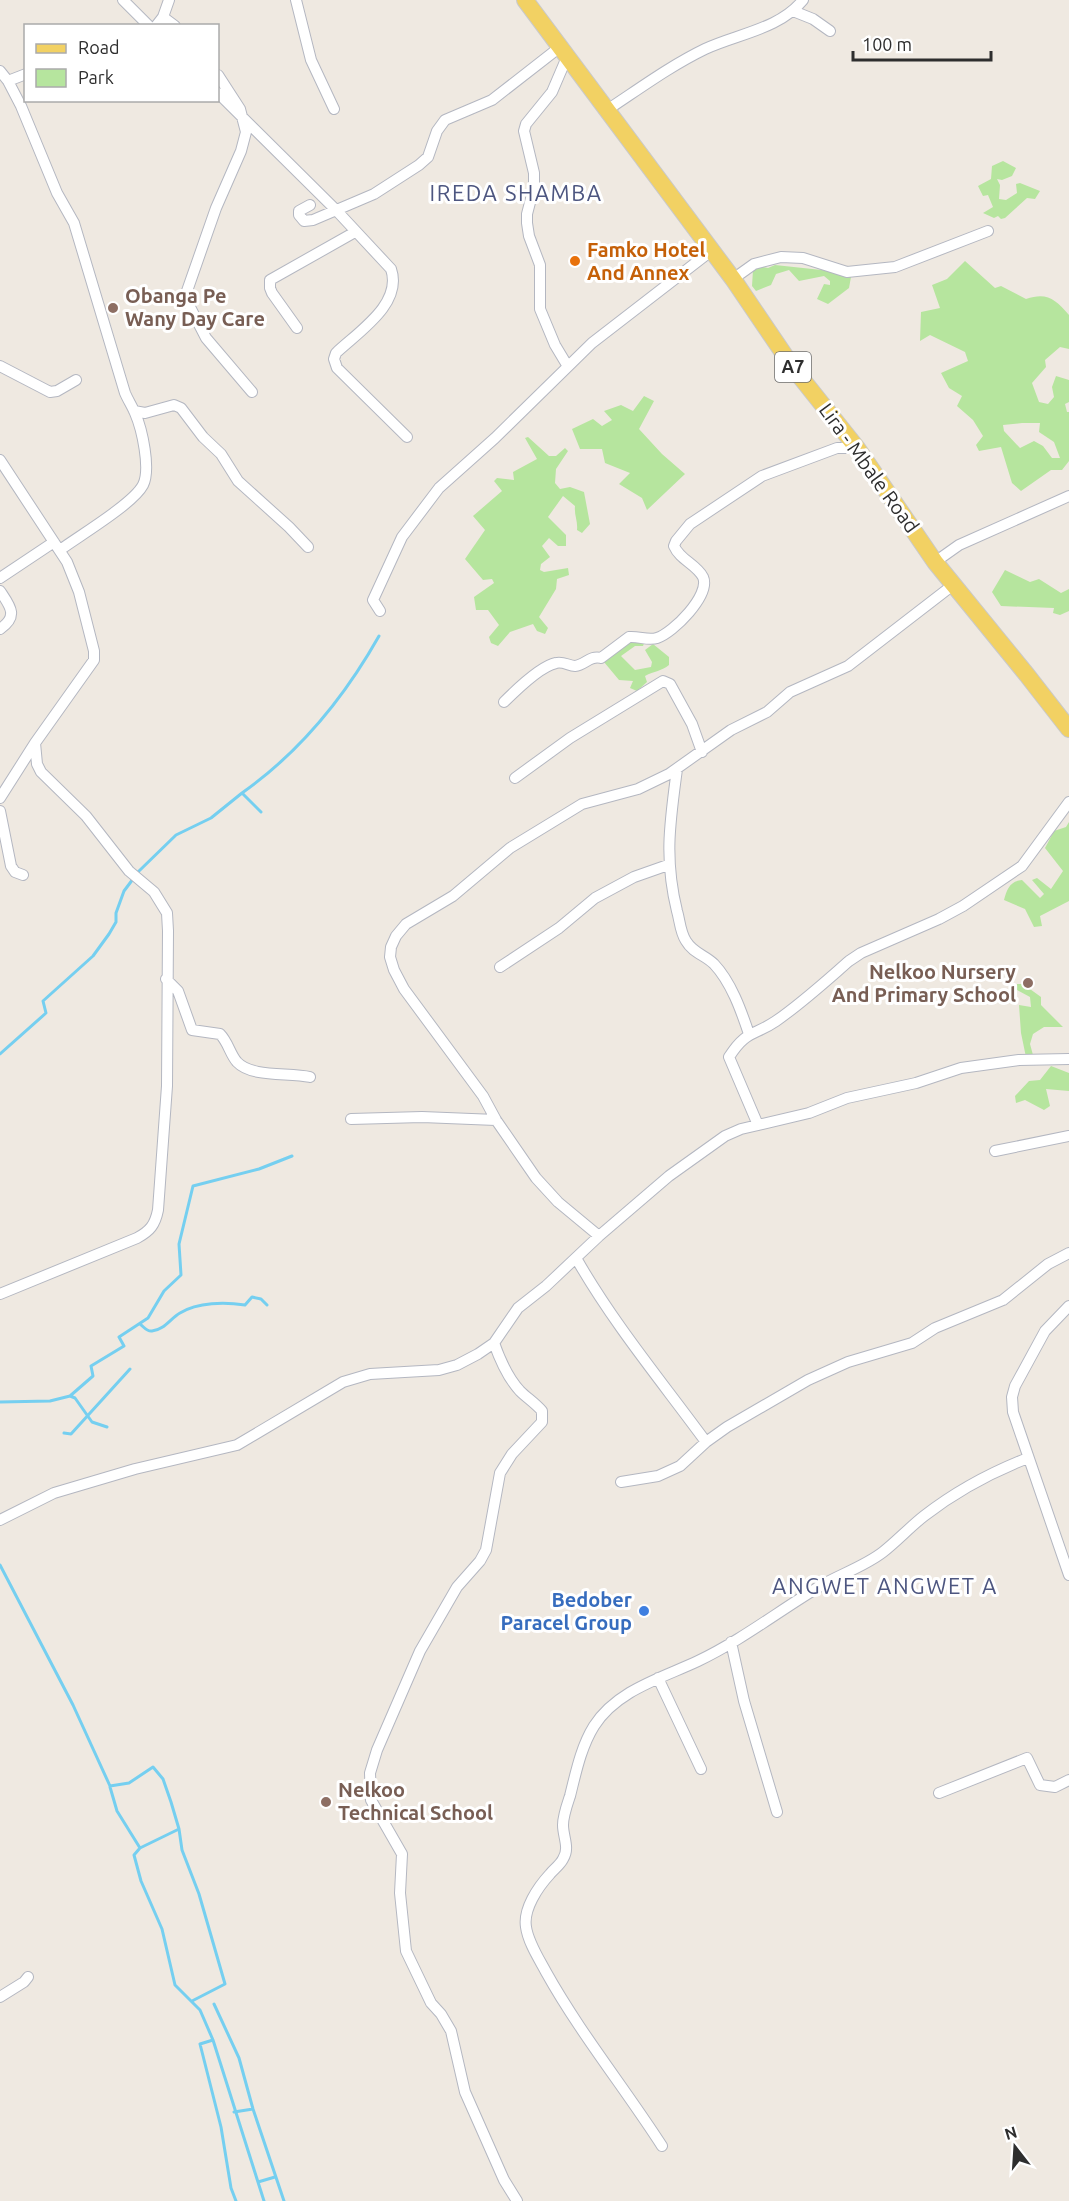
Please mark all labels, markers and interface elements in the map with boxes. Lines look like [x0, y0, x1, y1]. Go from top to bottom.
legend [24, 24, 219, 102]
scale bar [853, 24, 991, 62]
text: 100 m [862, 34, 912, 54]
text: Road [78, 37, 120, 57]
text: Park [78, 67, 114, 87]
district label: IREDA SHAMBA [430, 180, 602, 205]
place label: Famko Hotel And Annex [587, 238, 706, 284]
marker: Famko Hotel And Annex [568, 254, 582, 268]
place label: Obanga Pe Wany Day Care [125, 284, 265, 330]
marker: Obanga Pe Wany Day Care [106, 301, 120, 315]
road number: A7 [775, 352, 811, 382]
street label: Lira - Mbale Road [815, 399, 924, 537]
place label: Nelkoo Nursery And Primary School [832, 960, 1016, 1006]
marker: Nelkoo Nursery And Primary School [1021, 976, 1035, 990]
district label: ANGWET ANGWET A [772, 1573, 998, 1598]
place label: Bedober Paracel Group [501, 1588, 633, 1634]
marker: Bedober Paracel Group [637, 1604, 651, 1618]
place label: Nelkoo Technical School [338, 1778, 493, 1824]
marker: Nelkoo Technical School [319, 1795, 333, 1809]
north arrow [985, 2117, 1045, 2177]
text: N [1002, 2122, 1019, 2143]

